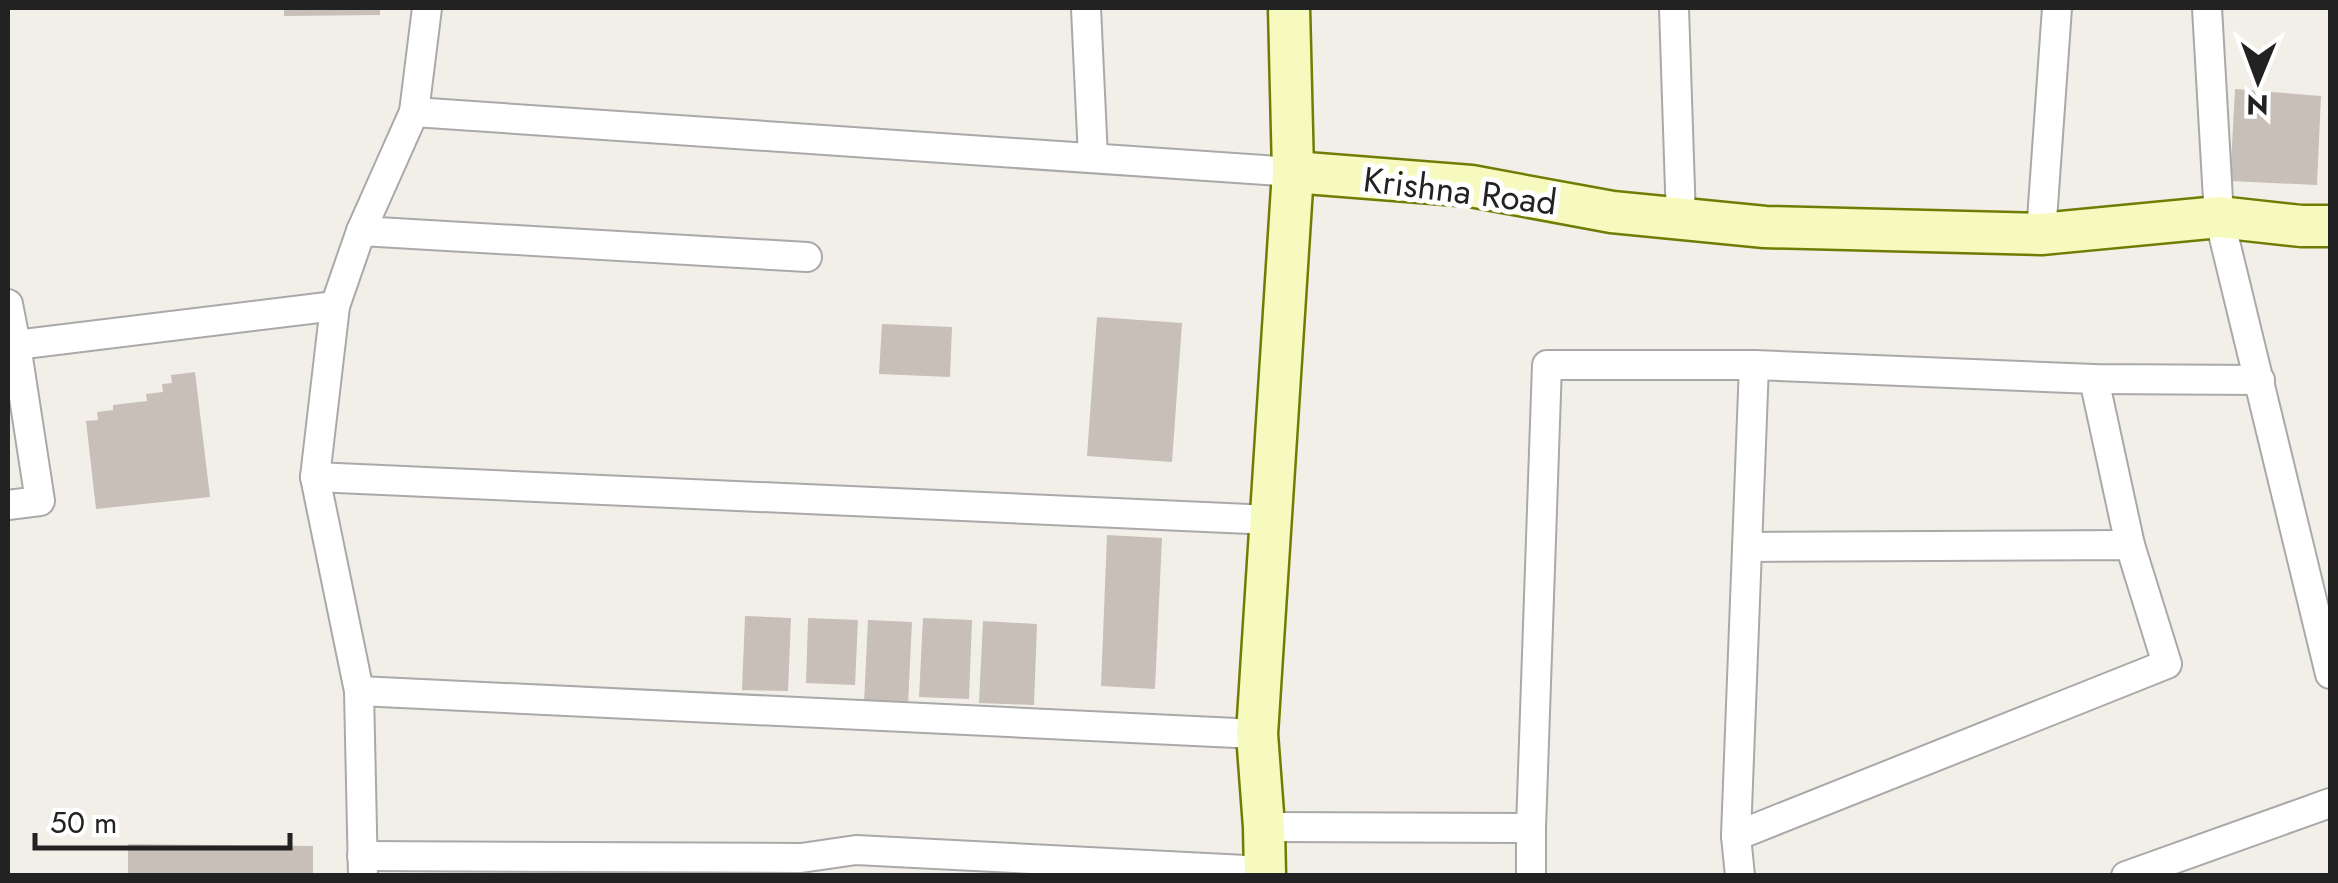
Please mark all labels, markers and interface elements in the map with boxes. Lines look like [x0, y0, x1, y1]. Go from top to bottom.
north arrow [2208, 30, 2308, 130]
text: N [2246, 84, 2269, 125]
street label: Krishna Road [1360, 154, 1560, 228]
scale bar [35, 788, 290, 850]
text: 50 m [50, 801, 117, 844]

